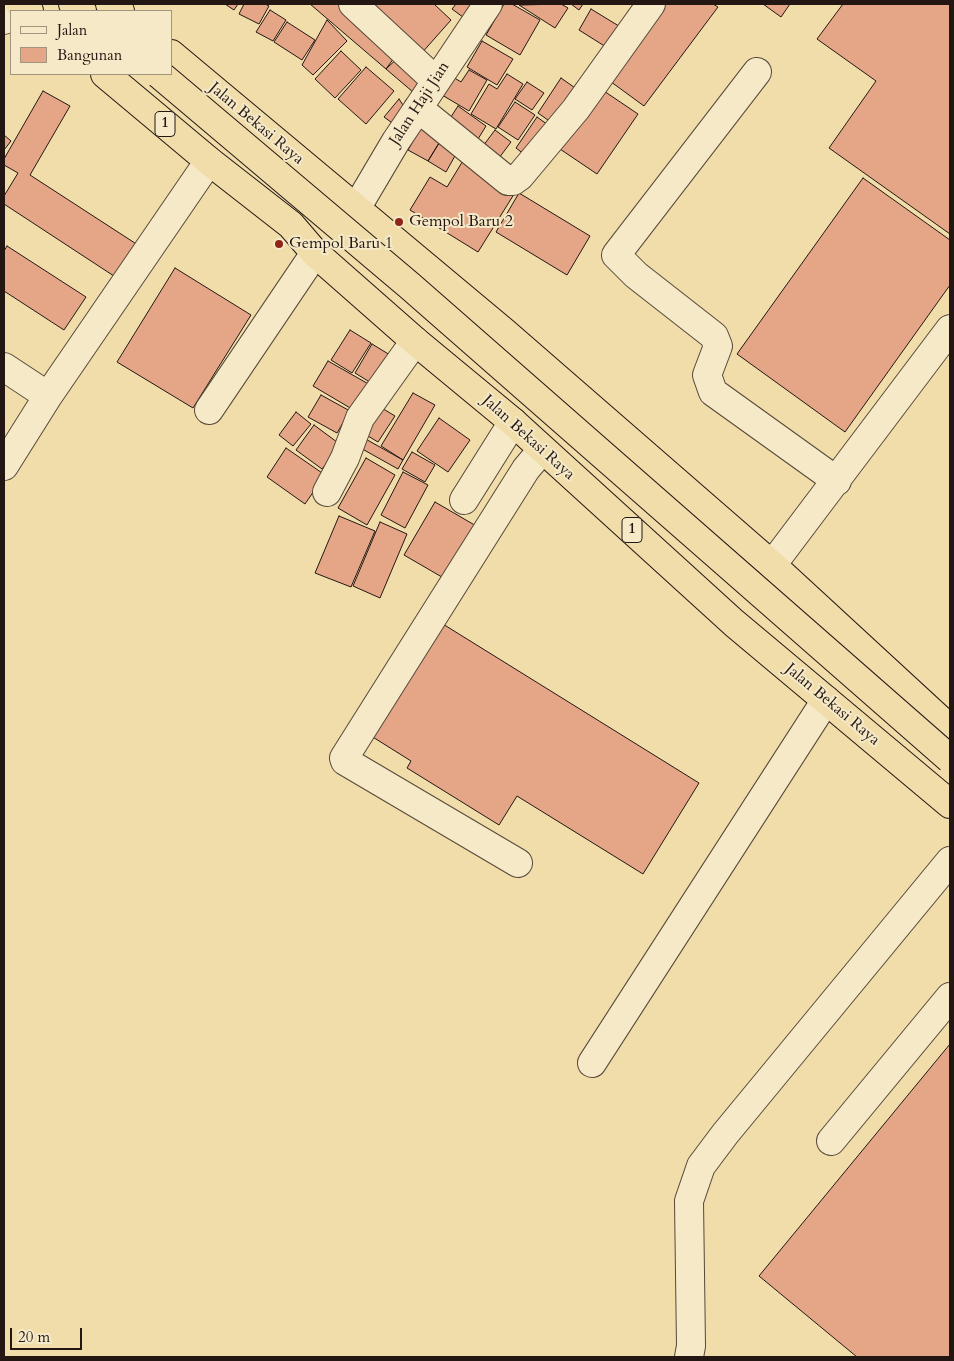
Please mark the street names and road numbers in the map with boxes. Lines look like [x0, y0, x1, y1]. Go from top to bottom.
street label: Jalan Haji Jian [386, 58, 454, 150]
street label: Jalan Bekasi Raya [205, 79, 307, 169]
road number: 1 [155, 112, 175, 136]
street label: Jalan Bekasi Raya [478, 391, 578, 485]
road number: 1 [622, 518, 642, 542]
street label: Jalan Bekasi Raya [781, 660, 883, 750]

